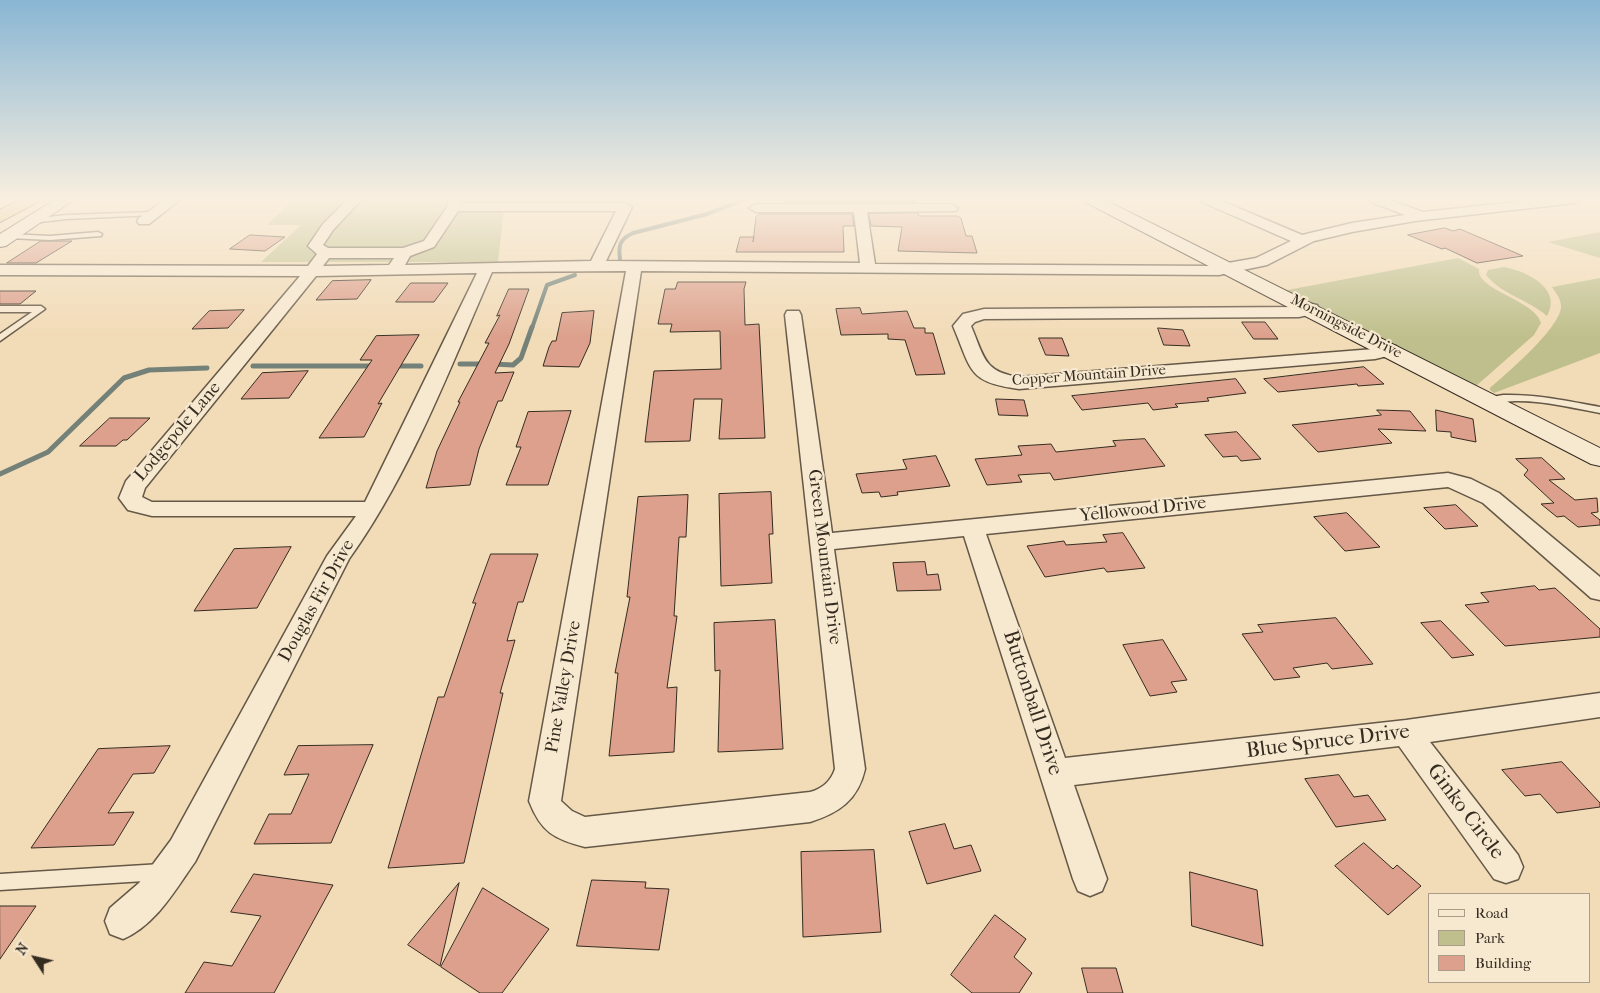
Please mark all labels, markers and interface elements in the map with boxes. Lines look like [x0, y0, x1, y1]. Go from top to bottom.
street label: Morningside Drive [1287, 291, 1405, 363]
street label: Copper Mountain Drive [1011, 362, 1167, 390]
street label: Lodgepole Lane [130, 378, 226, 486]
street label: Green Mountain Drive [803, 468, 845, 646]
street label: Yellowood Drive [1079, 493, 1207, 527]
street label: Douglas Fir Drive [274, 536, 360, 666]
street label: Pine Valley Drive [542, 619, 586, 755]
street label: Buttonball Drive [997, 627, 1067, 779]
street label: Blue Spruce Drive [1245, 719, 1411, 765]
street label: Ginko Circle [1421, 759, 1509, 865]
legend [1428, 893, 1590, 983]
text: Road [1475, 904, 1508, 922]
text: Park [1475, 929, 1505, 947]
north arrow [10, 933, 60, 983]
text: N [12, 940, 32, 958]
text: Building [1475, 954, 1531, 972]

